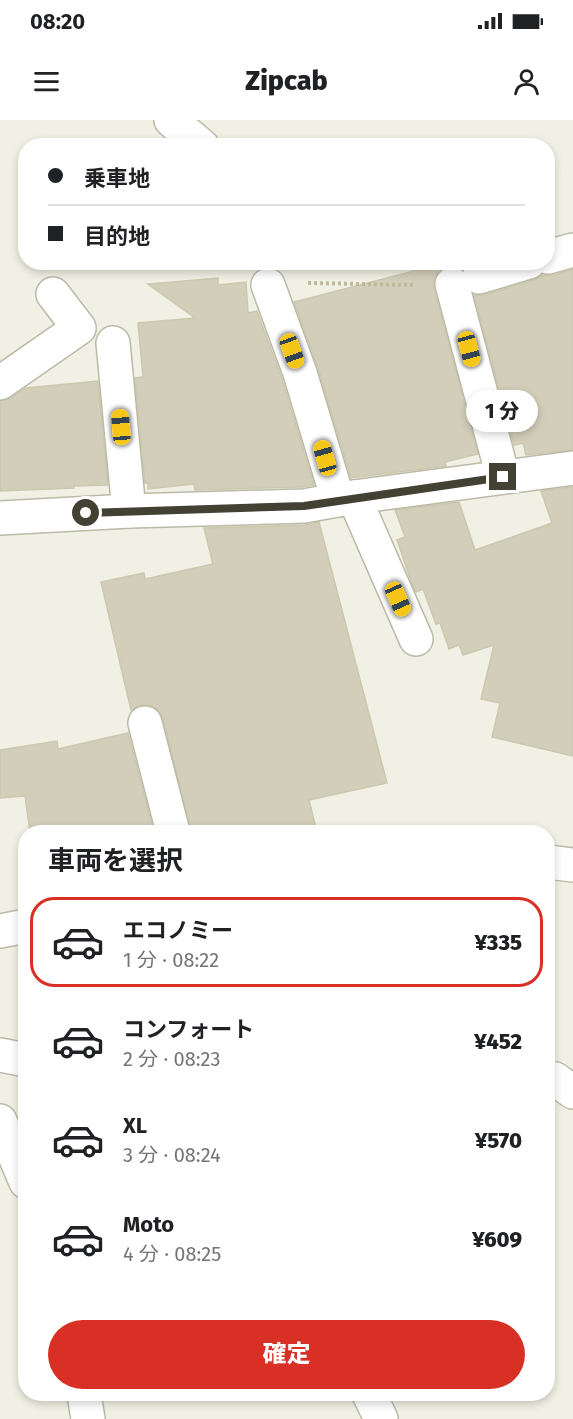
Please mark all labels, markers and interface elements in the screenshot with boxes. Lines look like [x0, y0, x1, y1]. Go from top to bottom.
text: 08:20 [30, 8, 85, 35]
icon: menu [30, 65, 63, 98]
text: Zipcab [245, 65, 328, 97]
icon: person [510, 65, 543, 98]
text: 乗車地 [84, 165, 150, 192]
text: 目的地 [84, 223, 150, 250]
car [456, 329, 482, 369]
car [277, 331, 307, 371]
callout: 1 分 [467, 390, 539, 432]
text: 1 分 [485, 399, 519, 423]
car [110, 408, 132, 446]
car [311, 438, 339, 478]
route end [489, 463, 516, 490]
route start [72, 499, 99, 526]
car [382, 579, 414, 619]
text: 車両を選択 [48, 845, 183, 877]
icon: car [51, 915, 105, 969]
text: エコノミー [123, 917, 233, 944]
text: ¥335 [474, 929, 522, 956]
text: 1 分 · 08:22 [123, 948, 219, 972]
icon: car [51, 1014, 105, 1068]
text: コンフォート [123, 1016, 254, 1043]
text: ¥452 [474, 1028, 522, 1055]
text: 2 分 · 08:23 [123, 1047, 220, 1071]
text: XL [123, 1112, 147, 1139]
icon: car [51, 1113, 105, 1167]
text: ¥570 [475, 1127, 522, 1154]
text: 3 分 · 08:24 [123, 1143, 221, 1167]
text: Moto [123, 1211, 174, 1238]
icon: car [51, 1212, 105, 1266]
text: ¥609 [472, 1226, 522, 1253]
text: 4 分 · 08:25 [123, 1242, 221, 1266]
button: 確定 [48, 1320, 525, 1389]

